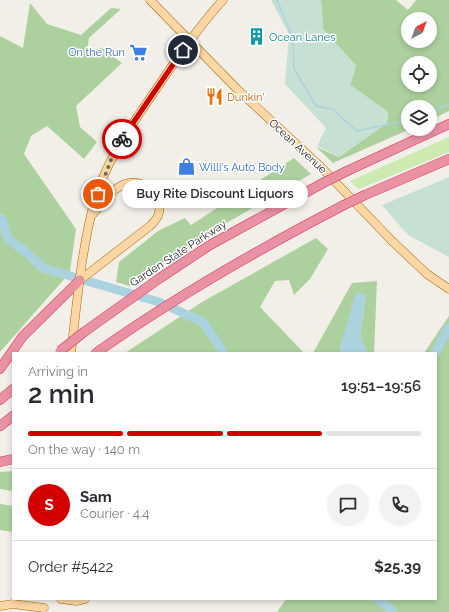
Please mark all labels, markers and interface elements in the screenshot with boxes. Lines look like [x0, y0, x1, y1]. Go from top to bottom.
north arrow [401, 12, 437, 48]
map controls [401, 12, 437, 136]
building icon: Ocean Lanes [246, 27, 266, 47]
place label: Ocean Lanes [269, 31, 336, 44]
pin [166, 33, 200, 67]
icon: home [172, 39, 194, 61]
supermarket icon: On the Run [128, 42, 148, 62]
place label: On the Run [68, 46, 125, 59]
button: locate [401, 56, 437, 92]
restaurant icon: Dunkin' [204, 87, 224, 107]
place label: Dunkin' [227, 91, 265, 104]
button: layers [401, 100, 437, 136]
street label: Ocean Avenue [266, 116, 330, 177]
courier [102, 119, 142, 159]
icon: bike [111, 128, 133, 150]
shop icon: Willi's Auto Body [176, 157, 196, 177]
place label: Willi's Auto Body [199, 161, 285, 174]
pin [81, 177, 115, 211]
callout: Buy Rite Discount Liquors [122, 180, 308, 208]
icon: bag [87, 183, 109, 205]
text: Buy Rite Discount Liquors [136, 186, 294, 201]
street label: Garden State Parkway [128, 217, 229, 289]
text: Arriving in [28, 364, 88, 379]
text: 19:51–19:56 [341, 377, 421, 395]
text: 2 min [28, 379, 95, 409]
text: On the way · 140 m [28, 442, 140, 457]
button: chat [327, 484, 369, 526]
button: phone [379, 484, 421, 526]
text: Sam [80, 488, 112, 506]
text: S [44, 496, 54, 514]
text: Courier · 4.4 [80, 506, 149, 521]
text: Order #5422 [28, 558, 113, 576]
text: $25.39 [374, 558, 421, 576]

